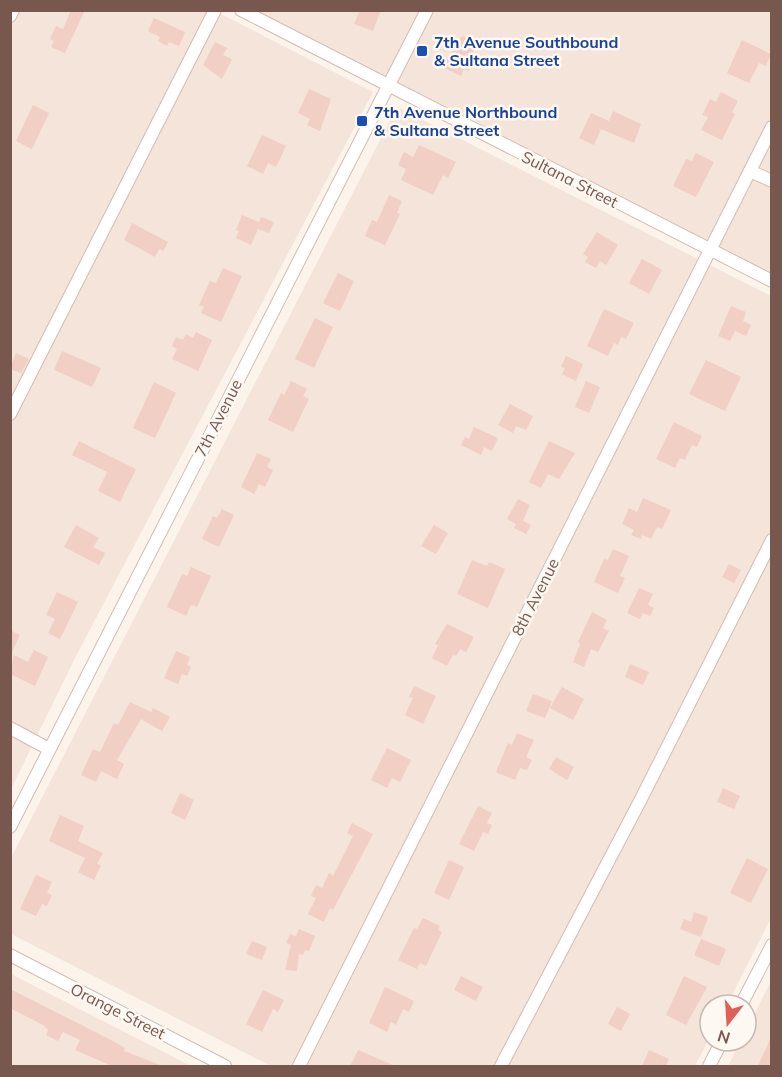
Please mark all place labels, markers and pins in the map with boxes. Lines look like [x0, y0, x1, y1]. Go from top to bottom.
place label: 7th Avenue Southbound & Sultana Street [434, 32, 618, 70]
marker: 7th Avenue Southbound & Sultana Street [415, 44, 429, 58]
place label: 7th Avenue Northbound & Sultana Street [374, 102, 557, 140]
marker: 7th Avenue Northbound & Sultana Street [355, 114, 369, 128]

